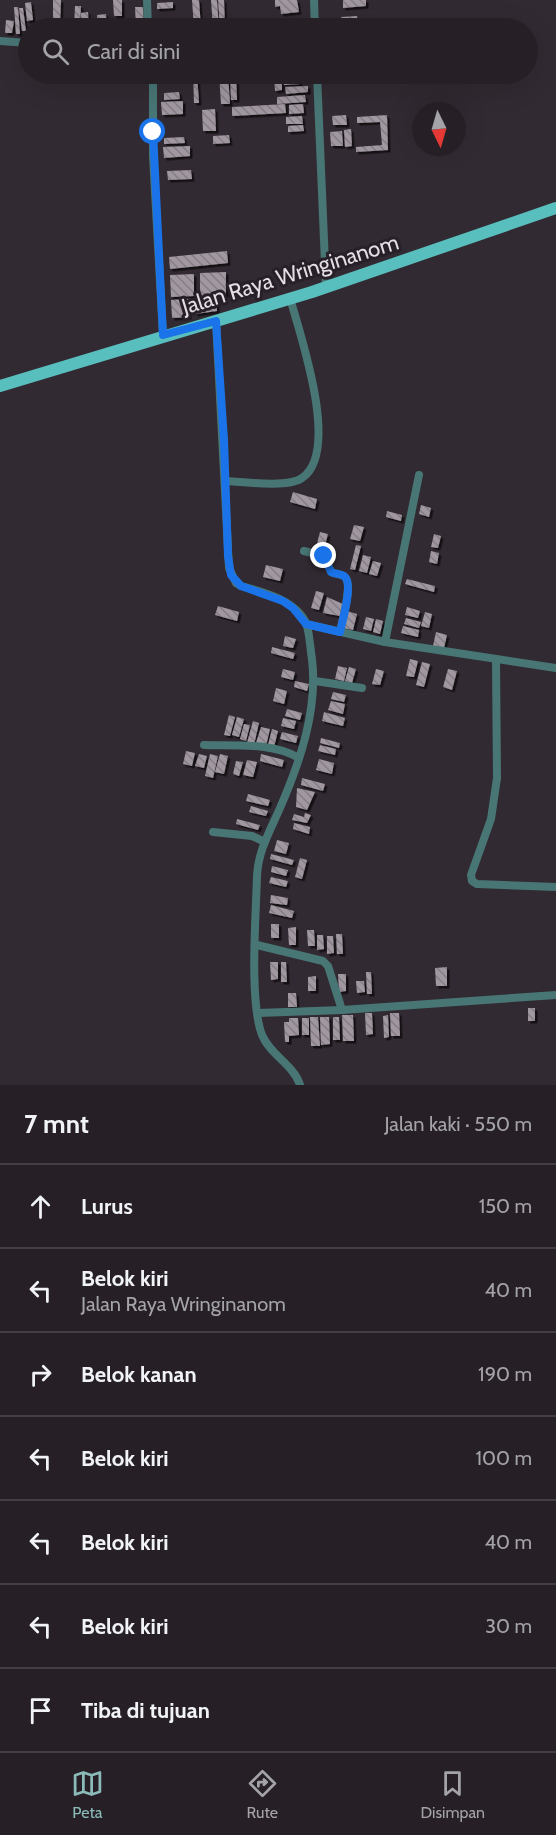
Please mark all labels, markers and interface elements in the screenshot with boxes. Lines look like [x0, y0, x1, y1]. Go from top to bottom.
search box [18, 18, 538, 84]
icon: search [39, 35, 72, 68]
text: Cari di sini [87, 38, 180, 65]
north arrow [412, 102, 466, 156]
route start [139, 118, 165, 144]
street label: Jalan Raya Wringinanom [178, 229, 402, 321]
route end [310, 542, 336, 568]
text: 7 mnt [24, 1108, 89, 1140]
text: Jalan kaki · 550 m [384, 1112, 532, 1136]
icon: ahead [24, 1190, 57, 1223]
text: Lurus [81, 1193, 133, 1220]
text: 150 m [479, 1194, 532, 1218]
text: Belok kiri [81, 1265, 168, 1292]
icon: left [24, 1274, 57, 1307]
text: 40 m [484, 1278, 532, 1302]
text: Jalan Raya Wringinanom [81, 1292, 286, 1316]
icon: right [24, 1358, 57, 1391]
text: Belok kanan [81, 1361, 197, 1388]
text: 190 m [478, 1362, 532, 1386]
icon: left [24, 1442, 57, 1475]
text: Belok kiri [81, 1445, 168, 1472]
text: 100 m [476, 1446, 532, 1470]
icon: left [24, 1526, 57, 1559]
text: Belok kiri [81, 1529, 168, 1556]
text: 40 m [484, 1530, 532, 1554]
icon: left [24, 1610, 57, 1643]
text: Belok kiri [81, 1613, 168, 1640]
text: 30 m [485, 1614, 532, 1638]
icon: arrive [24, 1694, 57, 1727]
text: Tiba di tujuan [81, 1697, 210, 1724]
tab: Peta [71, 1767, 104, 1822]
tab: Rute [246, 1767, 279, 1822]
tab: Disimpan [421, 1767, 485, 1822]

